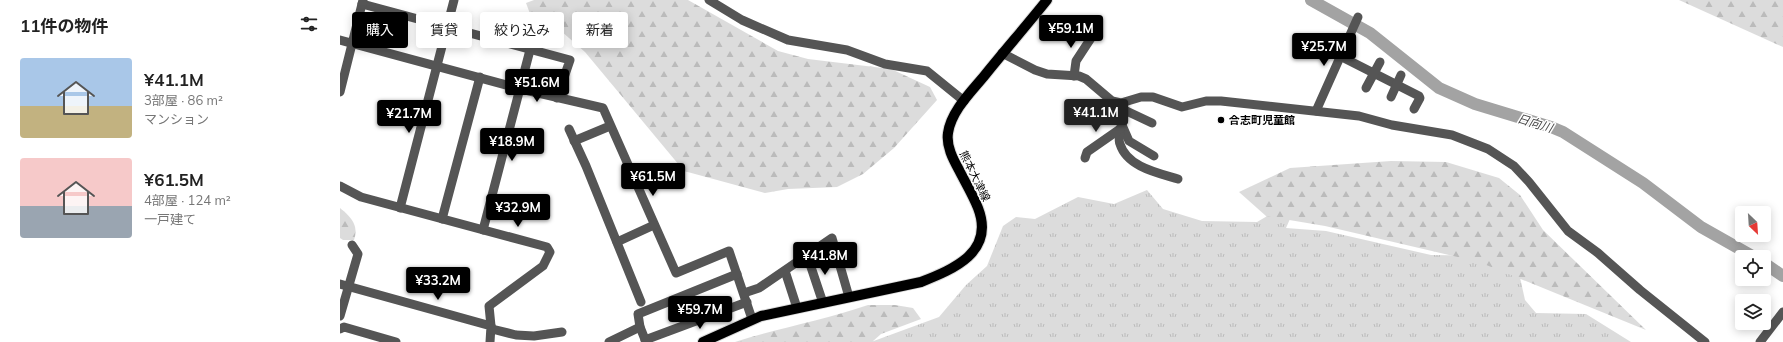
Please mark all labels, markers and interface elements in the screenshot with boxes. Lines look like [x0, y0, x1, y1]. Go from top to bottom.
chip: 購入 [352, 12, 408, 48]
chip: 賃貸 [416, 12, 472, 48]
chip: 絞り込み [480, 12, 564, 48]
chip: 新着 [572, 12, 628, 48]
icon: filters [298, 13, 320, 35]
text: 11件の物件 [20, 15, 108, 36]
pin: ¥59.1M [1038, 15, 1104, 49]
text: ¥59.1M [1048, 20, 1094, 36]
pin: ¥25.7M [1291, 33, 1357, 67]
text: ¥25.7M [1301, 38, 1347, 54]
text: ¥41.1M [144, 69, 204, 90]
pin: ¥51.6M [504, 69, 570, 103]
icon: home [52, 74, 100, 122]
text: ¥51.6M [514, 74, 560, 90]
text: 3部屋 · 86 m² [144, 92, 223, 108]
pin: ¥41.1M [1063, 99, 1129, 133]
pin: ¥21.7M [376, 100, 442, 134]
text: ¥41.1M [1073, 104, 1119, 120]
text: ¥21.7M [386, 105, 432, 121]
text: マンション [144, 111, 209, 127]
water label: 日向川 [1516, 111, 1556, 136]
place label: 合志町児童館 [1229, 113, 1295, 127]
marker: 合志町児童館 [1216, 115, 1226, 125]
pin: ¥18.9M [479, 128, 545, 162]
text: ¥18.9M [489, 133, 535, 149]
street label: 熊本大津線 [957, 148, 993, 204]
pin: ¥61.5M [620, 163, 686, 197]
text: ¥61.5M [630, 168, 676, 184]
text: ¥61.5M [144, 169, 204, 190]
icon: home [52, 174, 100, 222]
text: 4部屋 · 124 m² [144, 192, 231, 208]
pin: ¥32.9M [485, 194, 551, 228]
text: ¥32.9M [495, 199, 541, 215]
north arrow [1735, 206, 1771, 242]
map controls [1735, 206, 1771, 330]
text: 一戸建て [144, 211, 196, 227]
pin: ¥41.8M [792, 242, 858, 276]
text: ¥41.8M [802, 247, 848, 263]
button: locate [1735, 250, 1771, 286]
pin: ¥33.2M [405, 267, 471, 301]
text: ¥33.2M [415, 272, 461, 288]
button: layers [1735, 294, 1771, 330]
pin: ¥59.7M [667, 296, 733, 330]
text: ¥59.7M [677, 301, 723, 317]

